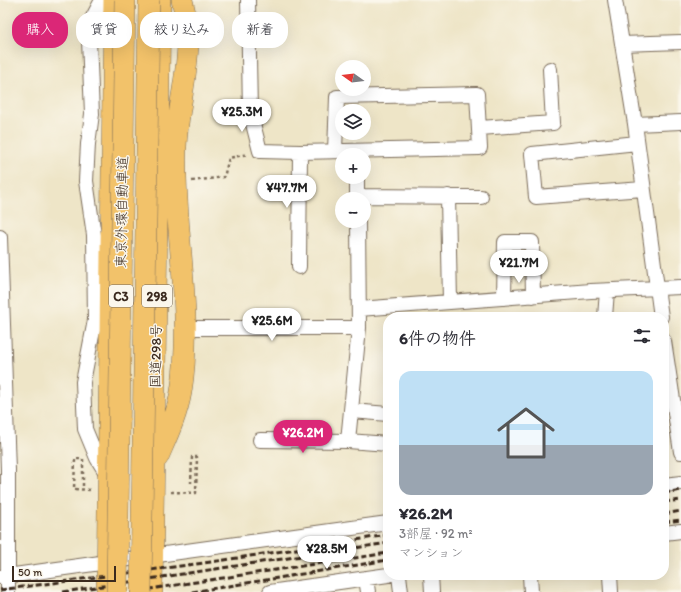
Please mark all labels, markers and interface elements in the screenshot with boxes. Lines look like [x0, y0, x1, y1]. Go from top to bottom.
chip: 購入 [12, 12, 68, 48]
chip: 賃貸 [76, 12, 132, 48]
chip: 絞り込み [140, 12, 224, 48]
chip: 新着 [232, 12, 288, 48]
north arrow [335, 60, 371, 96]
map controls [335, 60, 371, 228]
pin: ¥25.3M [209, 99, 275, 133]
text: ¥25.3M [221, 104, 263, 119]
button: layers [335, 104, 371, 140]
button: + [335, 148, 371, 184]
street label: 東京外環自動車道 [113, 156, 131, 268]
pin: ¥47.7M [254, 175, 320, 209]
text: ¥47.7M [266, 180, 308, 195]
button: − [335, 192, 371, 228]
pin: ¥21.7M [486, 250, 552, 284]
text: ¥21.7M [499, 255, 539, 270]
road number: C3 [109, 285, 133, 307]
road number: 298 [142, 285, 172, 307]
pin: ¥25.6M [239, 308, 305, 342]
text: ¥25.6M [251, 313, 293, 328]
street label: 国道298号 [147, 324, 165, 388]
icon: filters [631, 325, 653, 347]
text: 6件の物件 [399, 328, 476, 348]
icon: home [490, 397, 562, 469]
pin: ¥26.2M [270, 420, 336, 454]
text: ¥26.2M [282, 425, 324, 440]
text: ¥26.2M [399, 503, 453, 523]
text: 3部屋 · 92 m² [399, 526, 473, 541]
pin: ¥28.5M [294, 536, 360, 570]
text: ¥28.5M [306, 541, 348, 556]
text: マンション [399, 545, 463, 560]
scale bar [12, 564, 116, 583]
text: 50 m [18, 566, 42, 579]

